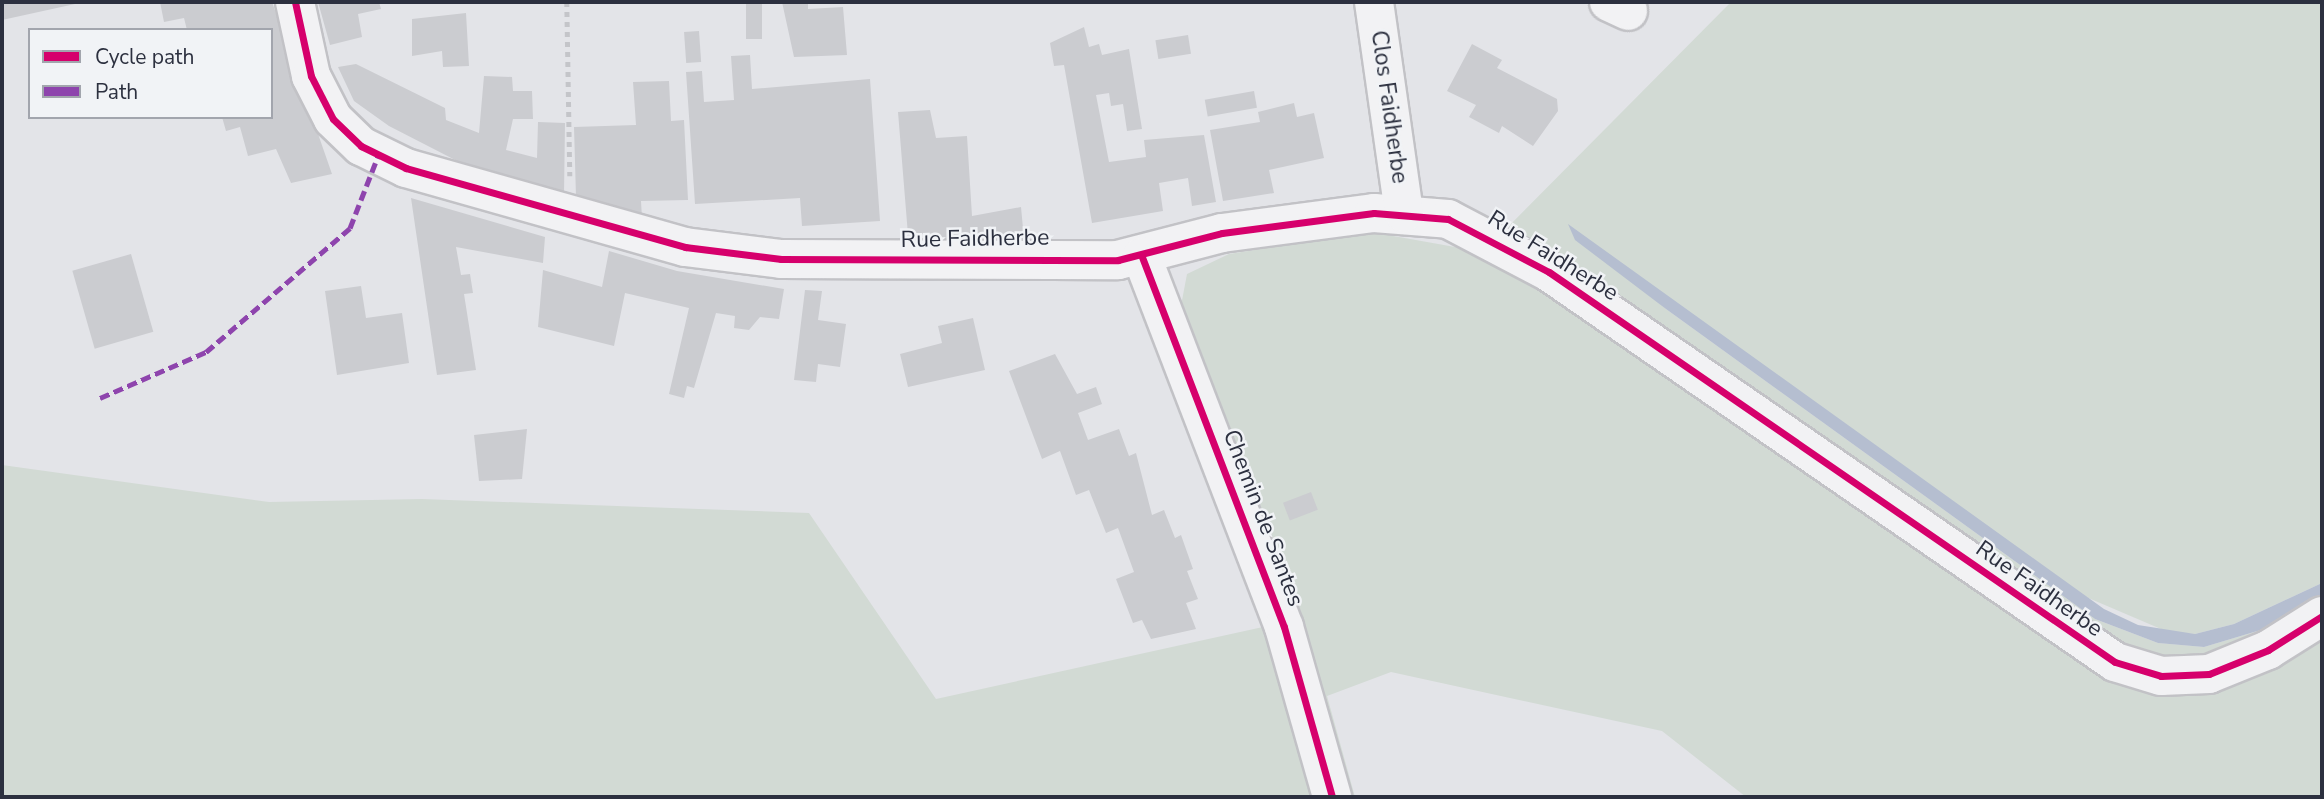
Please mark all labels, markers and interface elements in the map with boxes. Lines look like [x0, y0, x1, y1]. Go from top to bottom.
legend [28, 28, 273, 119]
street label: Clos Faidherbe [1365, 29, 1413, 185]
text: Cycle path [95, 43, 194, 71]
text: Path [95, 78, 138, 106]
street label: Rue Faidherbe [1483, 205, 1623, 307]
street label: Rue Faidherbe [900, 224, 1050, 254]
street label: Chemin de Santes [1217, 426, 1309, 610]
street label: Rue Faidherbe [1970, 535, 2108, 643]

